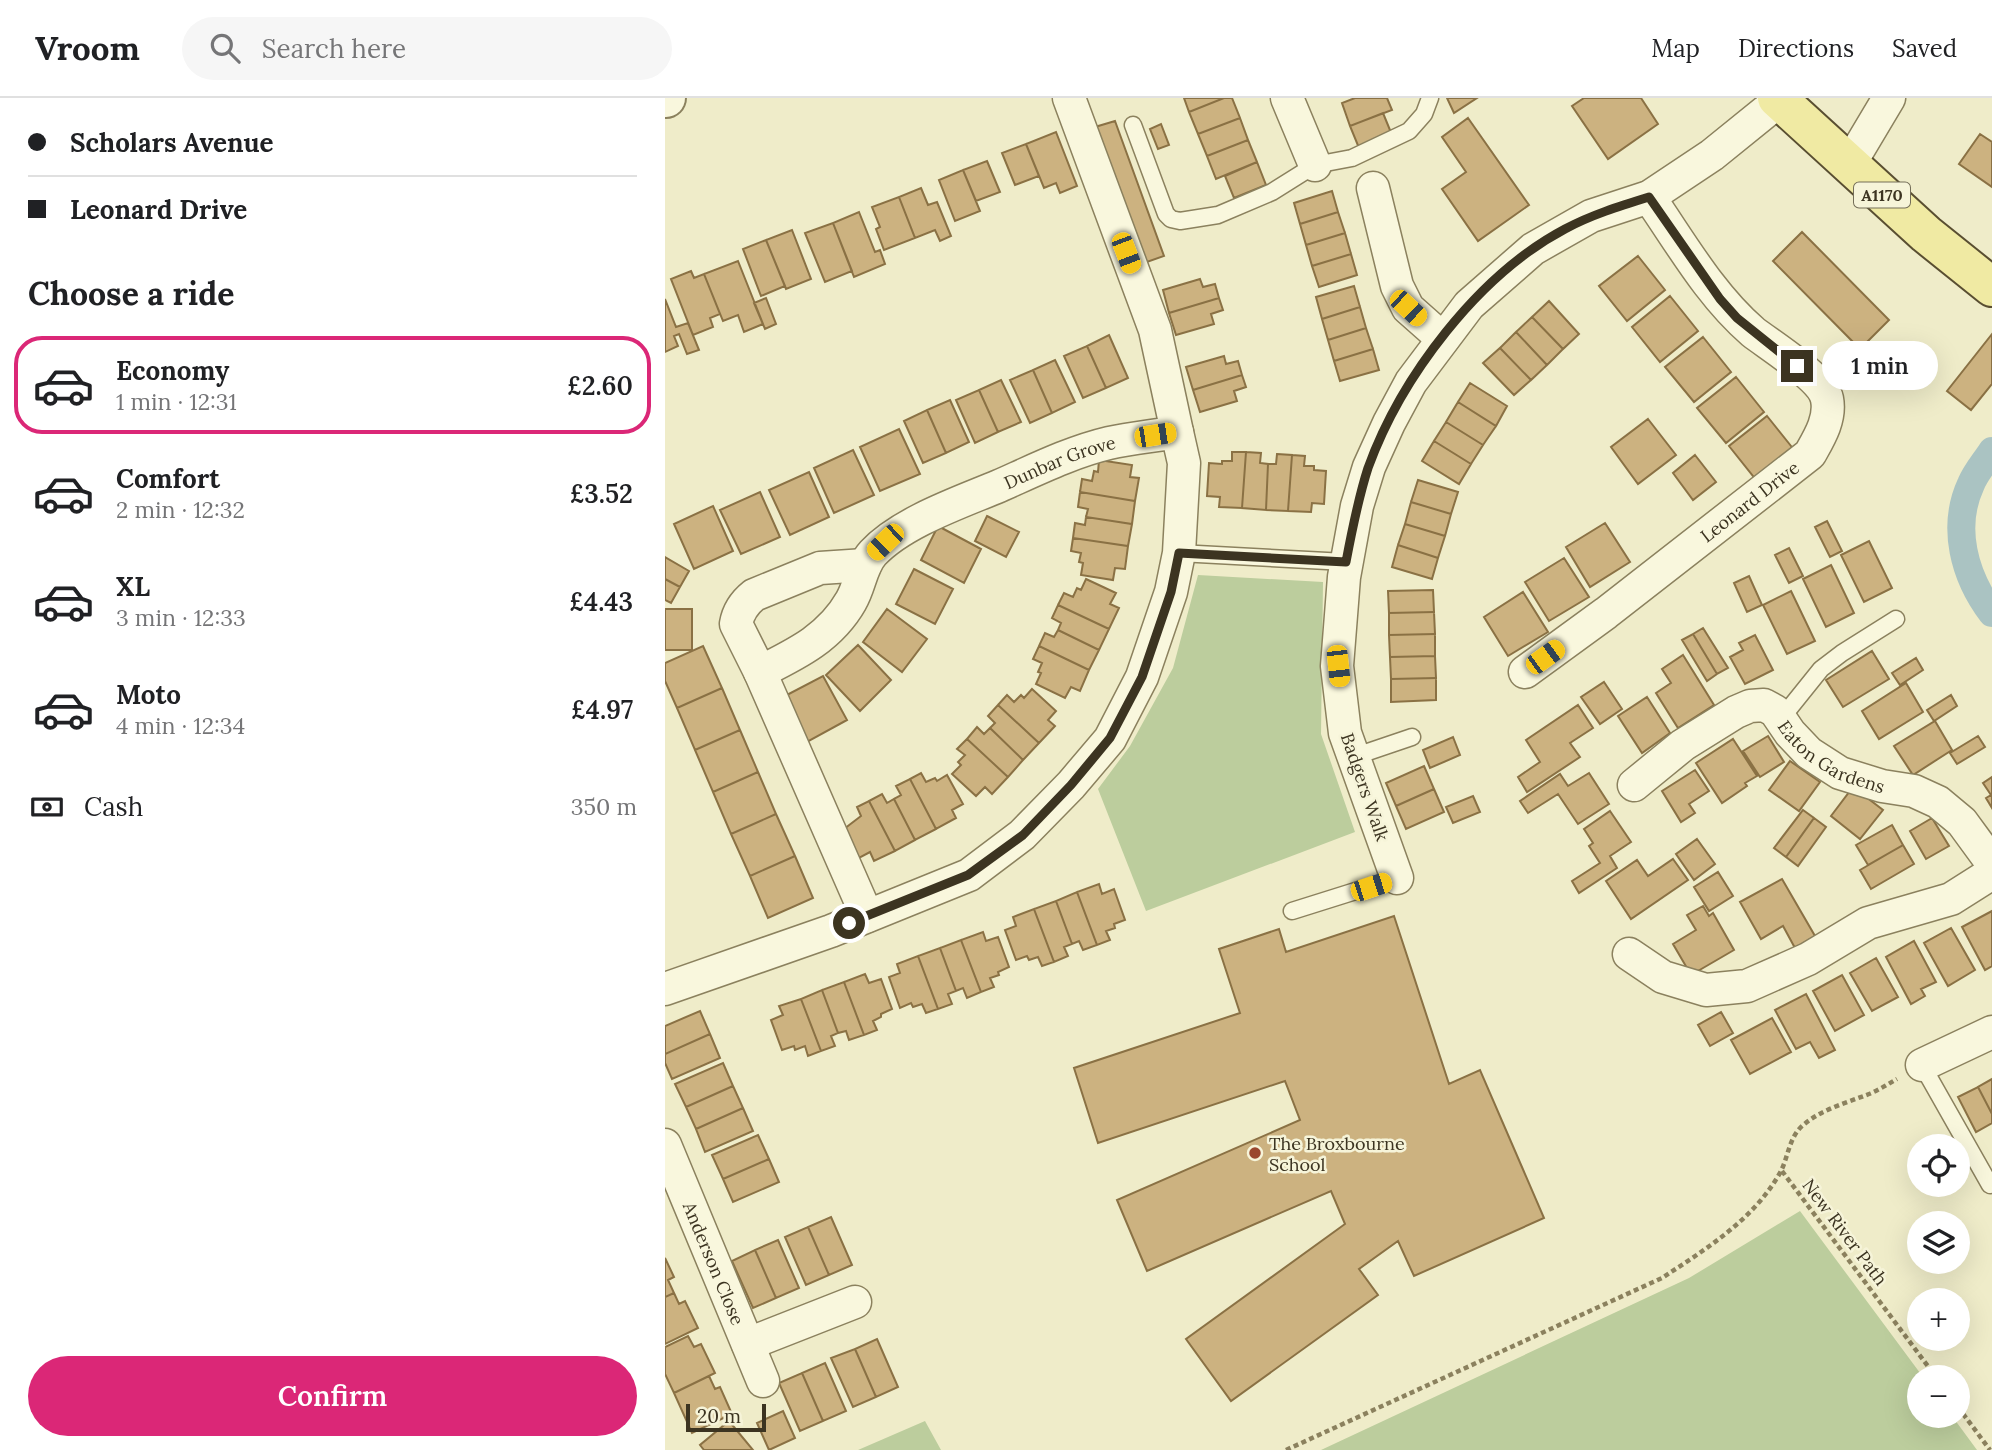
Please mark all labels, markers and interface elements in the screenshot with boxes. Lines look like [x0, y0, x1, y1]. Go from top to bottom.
search box [182, 17, 672, 80]
text: Vroom [35, 27, 140, 69]
icon: search [206, 29, 244, 67]
text: Search here [262, 32, 406, 65]
text: Map [1651, 33, 1700, 64]
text: Directions [1738, 33, 1854, 64]
text: Saved [1892, 33, 1957, 64]
text: Scholars Avenue [70, 126, 274, 159]
road number: A1170 [1854, 183, 1910, 208]
text: Leonard Drive [70, 193, 247, 226]
car [1109, 230, 1144, 276]
text: Choose a ride [28, 273, 235, 314]
car [1386, 286, 1431, 330]
callout: 1 min [1821, 342, 1937, 390]
route end [1781, 350, 1813, 382]
text: 1 min [1851, 351, 1909, 380]
icon: car [32, 354, 95, 417]
text: Economy [116, 354, 229, 387]
text: £2.60 [567, 369, 633, 402]
text: 1 min · 12:31 [116, 387, 237, 416]
car [1133, 421, 1178, 449]
street label: Dunbar Grove [1000, 430, 1118, 494]
street label: Leonard Drive [1695, 455, 1804, 547]
icon: car [32, 462, 95, 525]
text: Comfort [116, 462, 220, 495]
text: £3.52 [570, 477, 633, 510]
text: 2 min · 12:32 [116, 495, 245, 524]
car [863, 520, 908, 564]
icon: car [32, 570, 95, 633]
text: XL [116, 570, 150, 603]
text: £4.43 [569, 585, 633, 618]
text: 3 min · 12:33 [116, 603, 246, 632]
car [1522, 636, 1569, 678]
car [1326, 644, 1351, 688]
icon: car [32, 678, 95, 741]
text: Moto [116, 678, 181, 711]
text: £4.97 [571, 693, 633, 726]
text: 4 min · 12:34 [116, 711, 245, 740]
street label: Eaton Gardens [1773, 716, 1888, 798]
street label: Badgers Walk [1336, 730, 1394, 844]
icon: cash [28, 788, 66, 826]
text: Cash [84, 790, 143, 823]
text: 350 m [571, 792, 637, 821]
car [1348, 871, 1395, 903]
route start [833, 907, 865, 939]
place label: The Broxbourne School [1269, 1132, 1405, 1176]
map controls [1907, 1134, 1970, 1428]
button: locate [1907, 1134, 1970, 1197]
marker: The Broxbourne School [1247, 1145, 1263, 1161]
street label: New River Path [1797, 1174, 1893, 1290]
street label: Anderson Close [678, 1197, 750, 1328]
button: layers [1907, 1211, 1970, 1274]
button: + [1907, 1288, 1970, 1351]
button: Confirm [28, 1356, 637, 1436]
button: − [1907, 1365, 1970, 1428]
scale bar [686, 1401, 767, 1433]
text: 20 m [697, 1404, 741, 1428]

